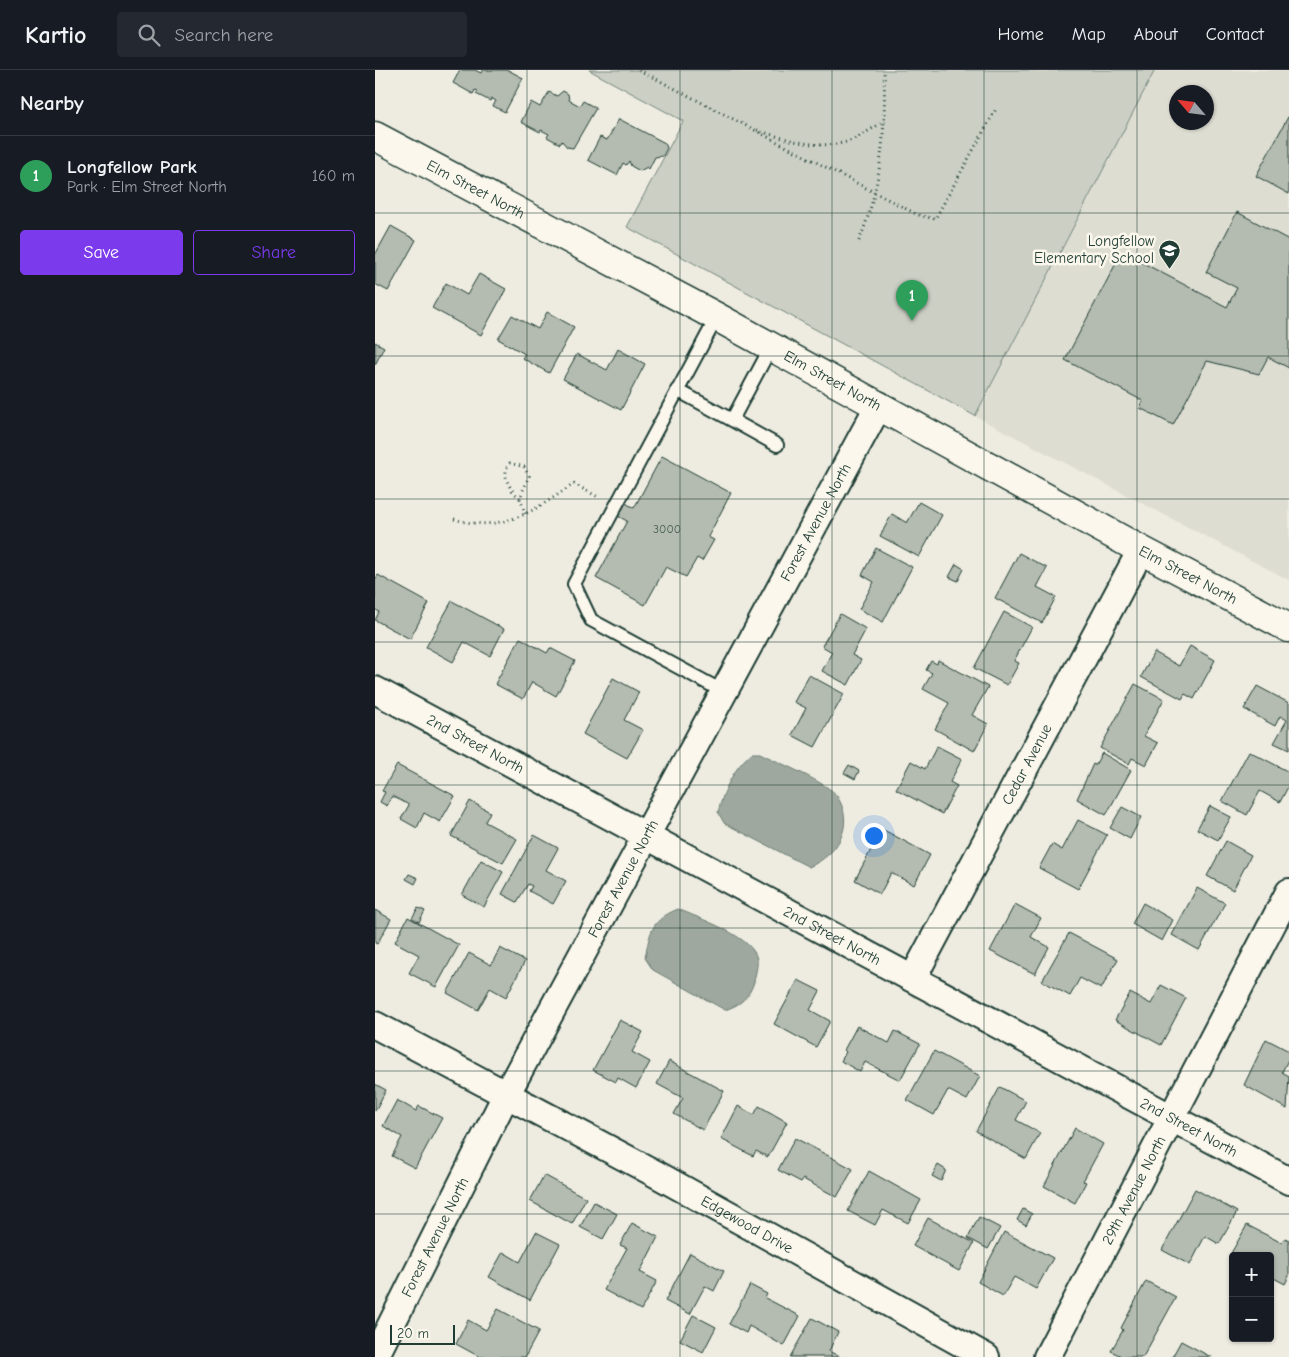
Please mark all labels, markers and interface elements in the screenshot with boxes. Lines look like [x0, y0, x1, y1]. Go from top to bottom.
search box [117, 12, 467, 57]
text: Kartio [25, 21, 87, 49]
icon: search [135, 21, 163, 49]
text: Search here [175, 24, 273, 46]
text: Home [997, 24, 1044, 45]
text: Map [1072, 24, 1106, 45]
text: About [1134, 24, 1178, 45]
text: Contact [1206, 24, 1264, 45]
north arrow [1169, 85, 1214, 130]
text: Nearby [20, 91, 84, 115]
text: Longfellow Park [67, 156, 197, 178]
street label: Elm Street North [424, 156, 528, 223]
text: 1 [33, 167, 39, 185]
text: 160 m [312, 167, 355, 185]
text: Park · Elm Street North [67, 178, 227, 196]
button: Save [20, 230, 183, 275]
button: Share [193, 230, 355, 275]
place label: Longfellow Elementary School [1034, 232, 1154, 267]
school or university icon: Longfellow Elementary School [1158, 238, 1182, 269]
pin: 1 [896, 280, 928, 321]
street label: Elm Street North [781, 347, 885, 415]
street label: Forest Avenue North [776, 460, 855, 584]
house number: 3000 [653, 522, 681, 536]
street label: Elm Street North [1136, 542, 1240, 608]
street label: 2nd Street North [424, 711, 527, 777]
street label: Cedar Avenue [998, 720, 1056, 808]
street label: Forest Avenue North [584, 816, 662, 941]
your location [861, 823, 887, 849]
street label: 2nd Street North [780, 902, 884, 969]
street label: 2nd Street North [1137, 1094, 1241, 1161]
street label: 29th Avenue North [1098, 1133, 1169, 1248]
street label: Forest Avenue North [398, 1174, 472, 1300]
street label: Edgewood Drive [698, 1192, 796, 1257]
map controls [1229, 1252, 1274, 1342]
button: + [1229, 1252, 1274, 1297]
button: − [1229, 1297, 1274, 1342]
scale bar [390, 1322, 455, 1345]
text: 20 m [397, 1325, 429, 1342]

